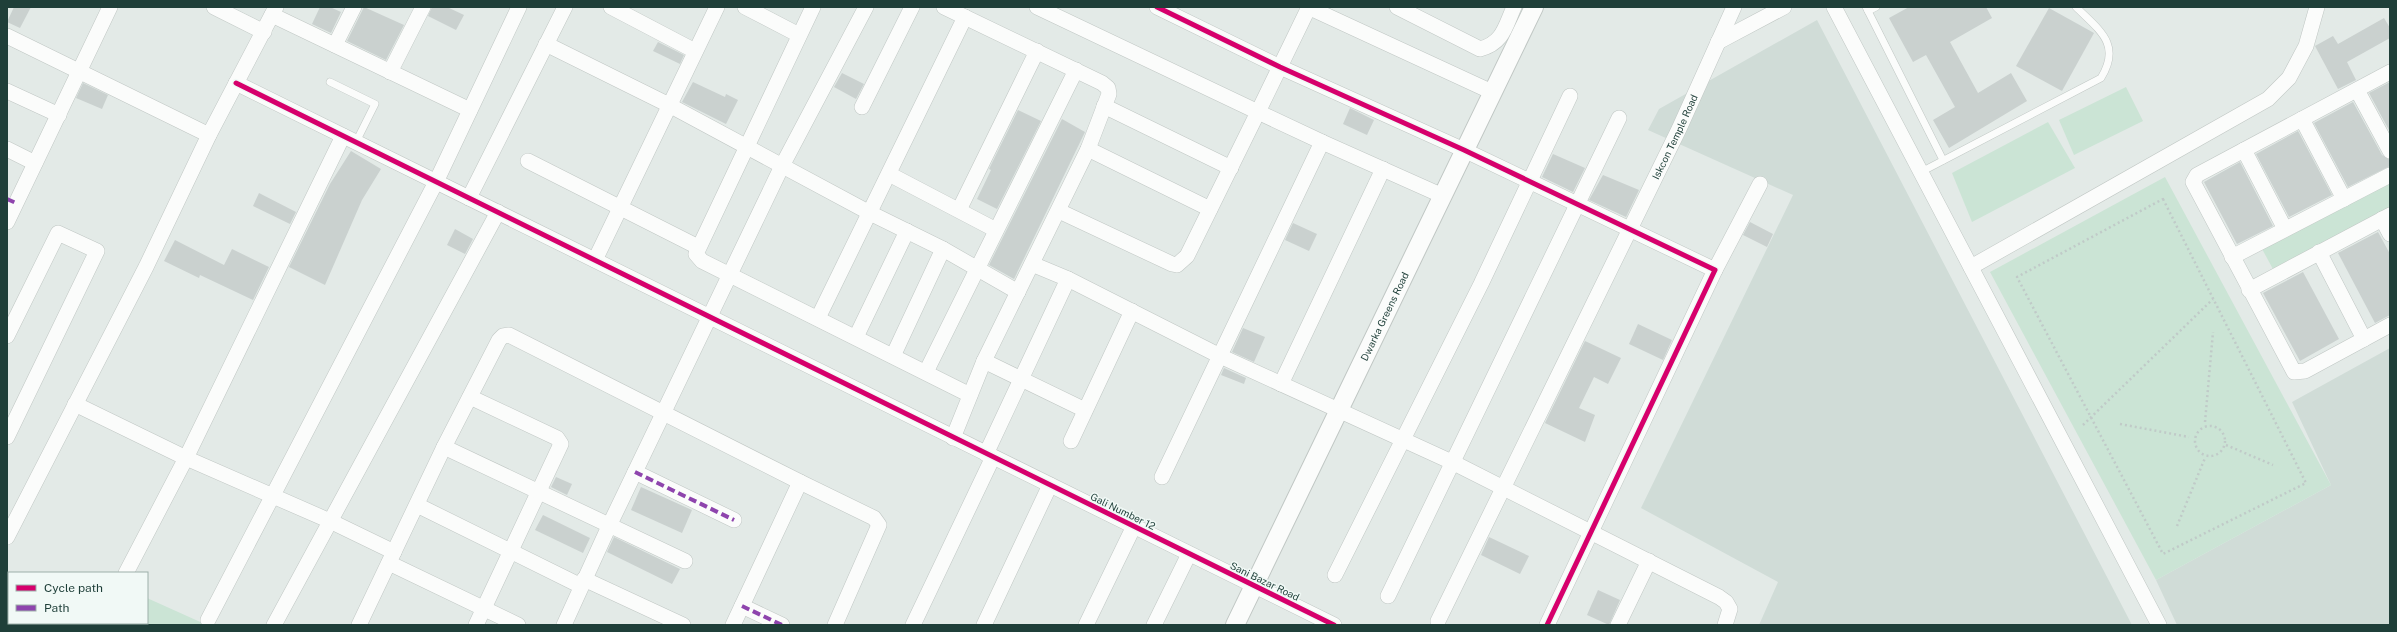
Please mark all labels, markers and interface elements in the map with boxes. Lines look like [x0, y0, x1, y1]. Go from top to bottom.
street label: Iskcon Temple Road [1649, 92, 1700, 181]
street label: Dwarka Greens Road [1358, 270, 1411, 362]
street label: Gali Number 12 [1089, 490, 1157, 532]
street label: Sani Bazar Road [1228, 559, 1302, 603]
legend [8, 572, 148, 624]
text: Cycle path [44, 581, 103, 595]
text: Path [44, 601, 70, 615]

